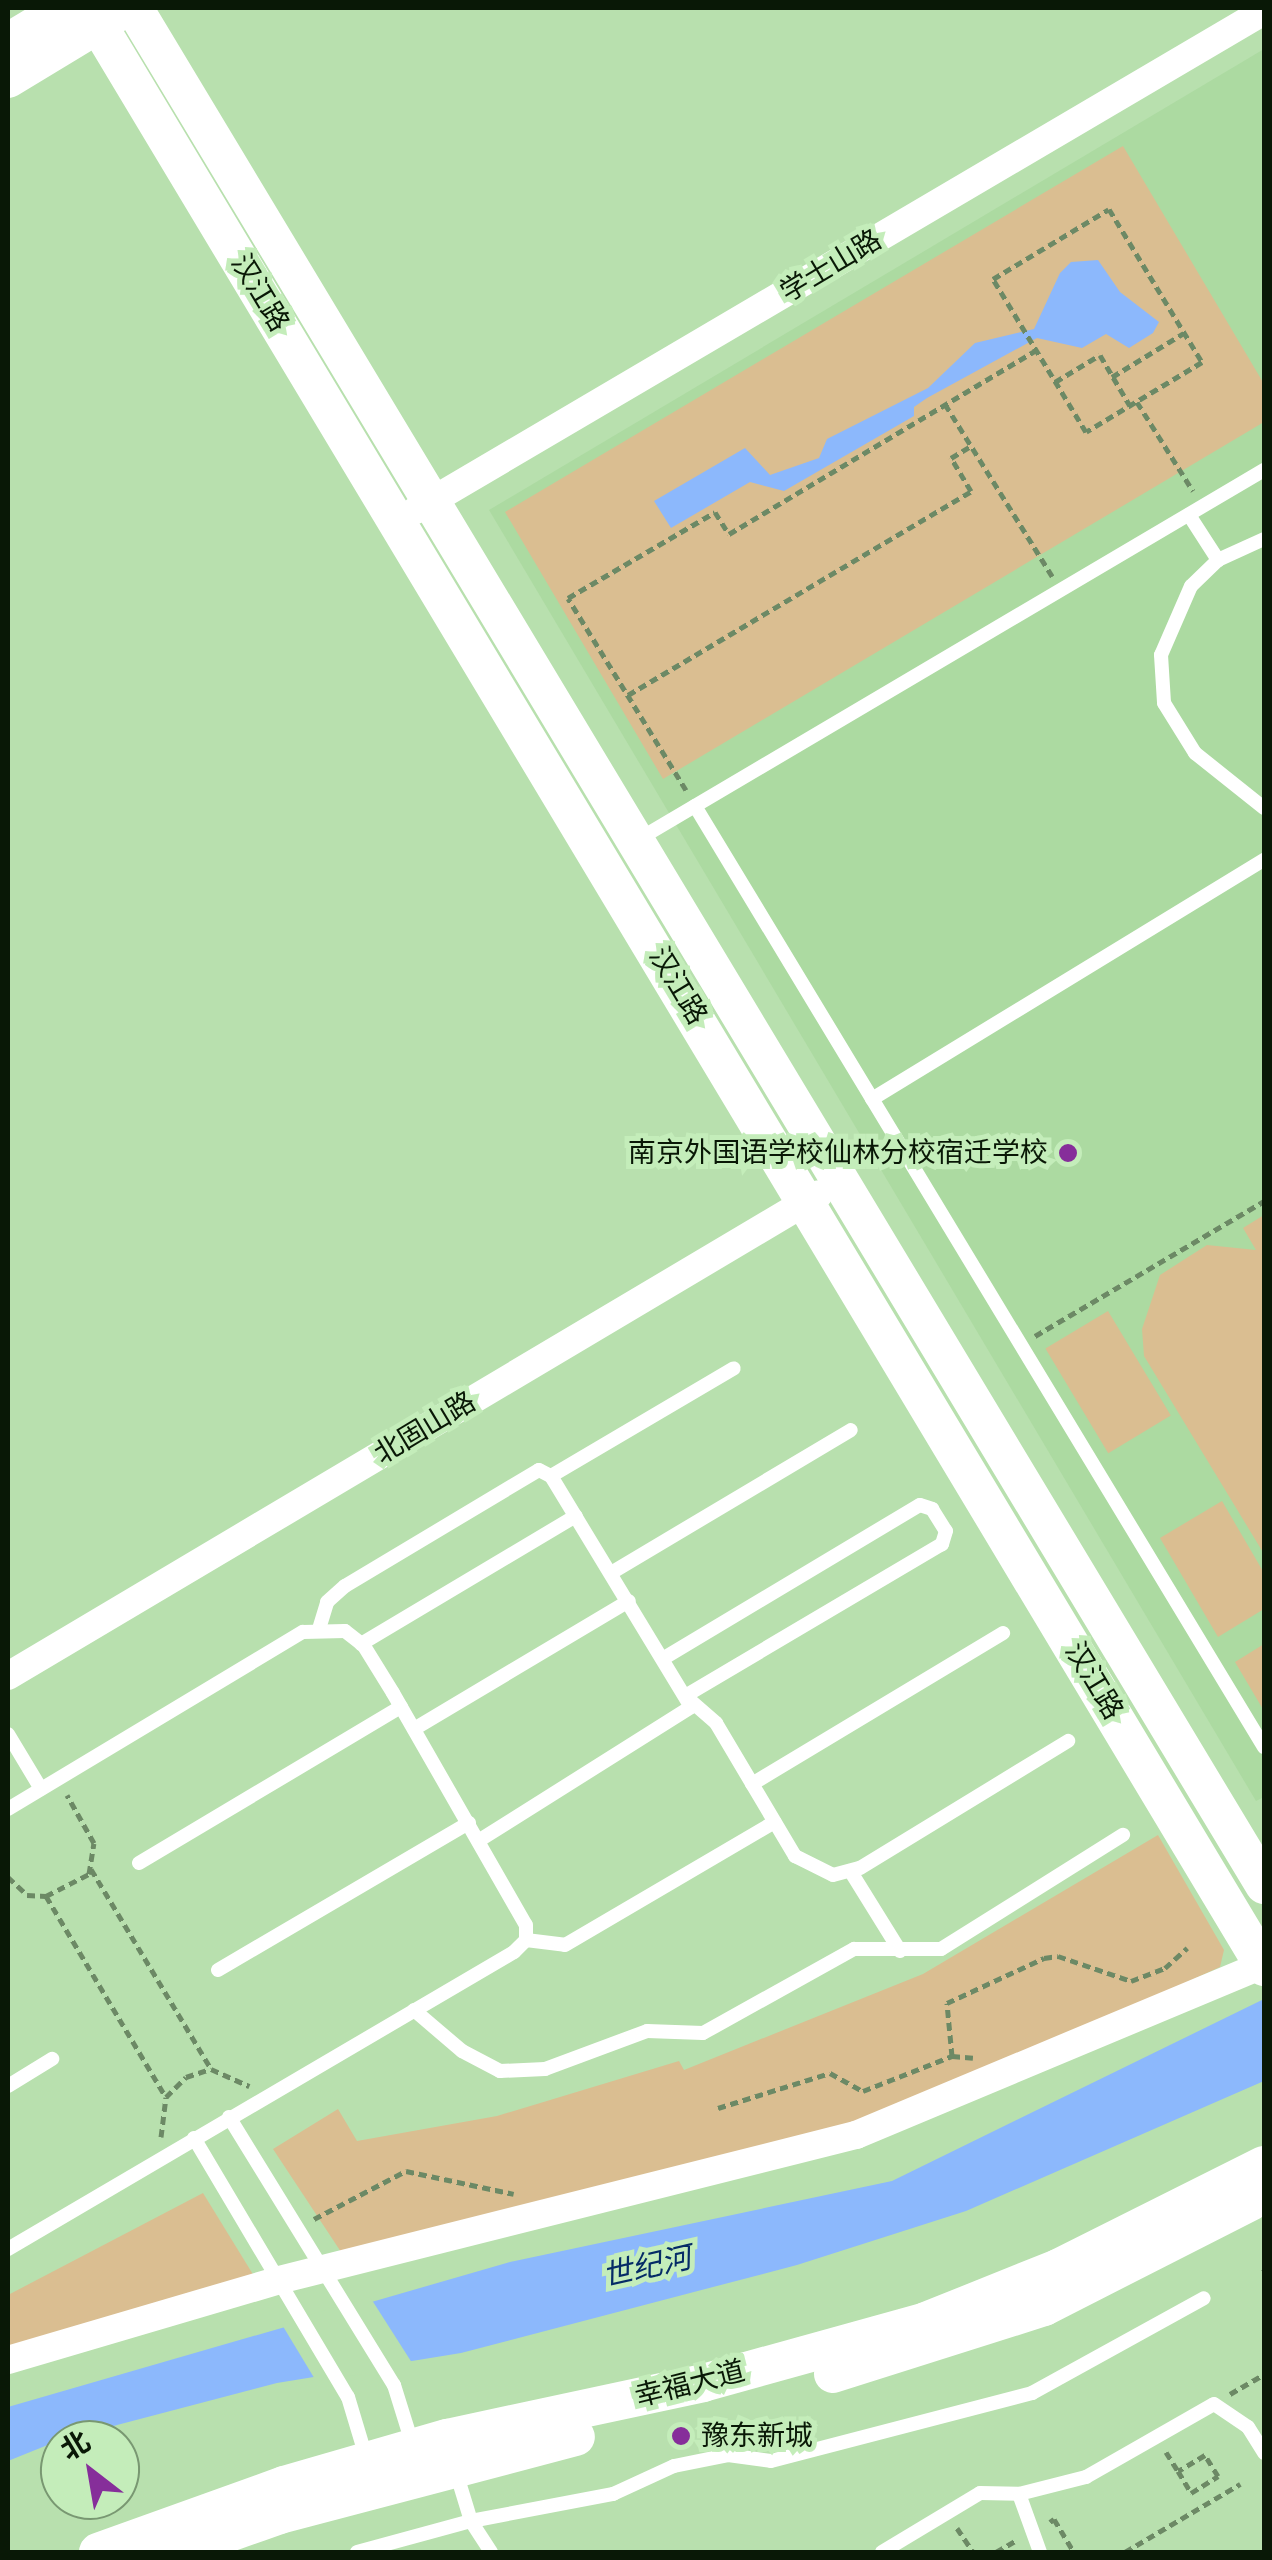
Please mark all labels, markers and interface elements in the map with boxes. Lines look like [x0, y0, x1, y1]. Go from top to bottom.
street label: 学士山路 [774, 223, 888, 309]
street label: 汉江路 [224, 248, 296, 338]
street label: 汉江路 [642, 941, 714, 1031]
place label: 南京外国语学校仙林分校宿迁学校 [628, 1136, 1048, 1170]
marker: 南京外国语学校仙林分校宿迁学校 [1057, 1142, 1079, 1164]
street label: 北固山路 [368, 1385, 482, 1471]
street label: 汉江路 [1058, 1636, 1130, 1726]
water label: 世纪河 [599, 2239, 695, 2295]
street label: 幸福大道 [632, 2354, 748, 2414]
place label: 豫东新城 [701, 2419, 813, 2453]
north arrow [40, 2420, 140, 2520]
text: 北 [55, 2424, 96, 2467]
marker: 豫东新城 [670, 2425, 692, 2447]

